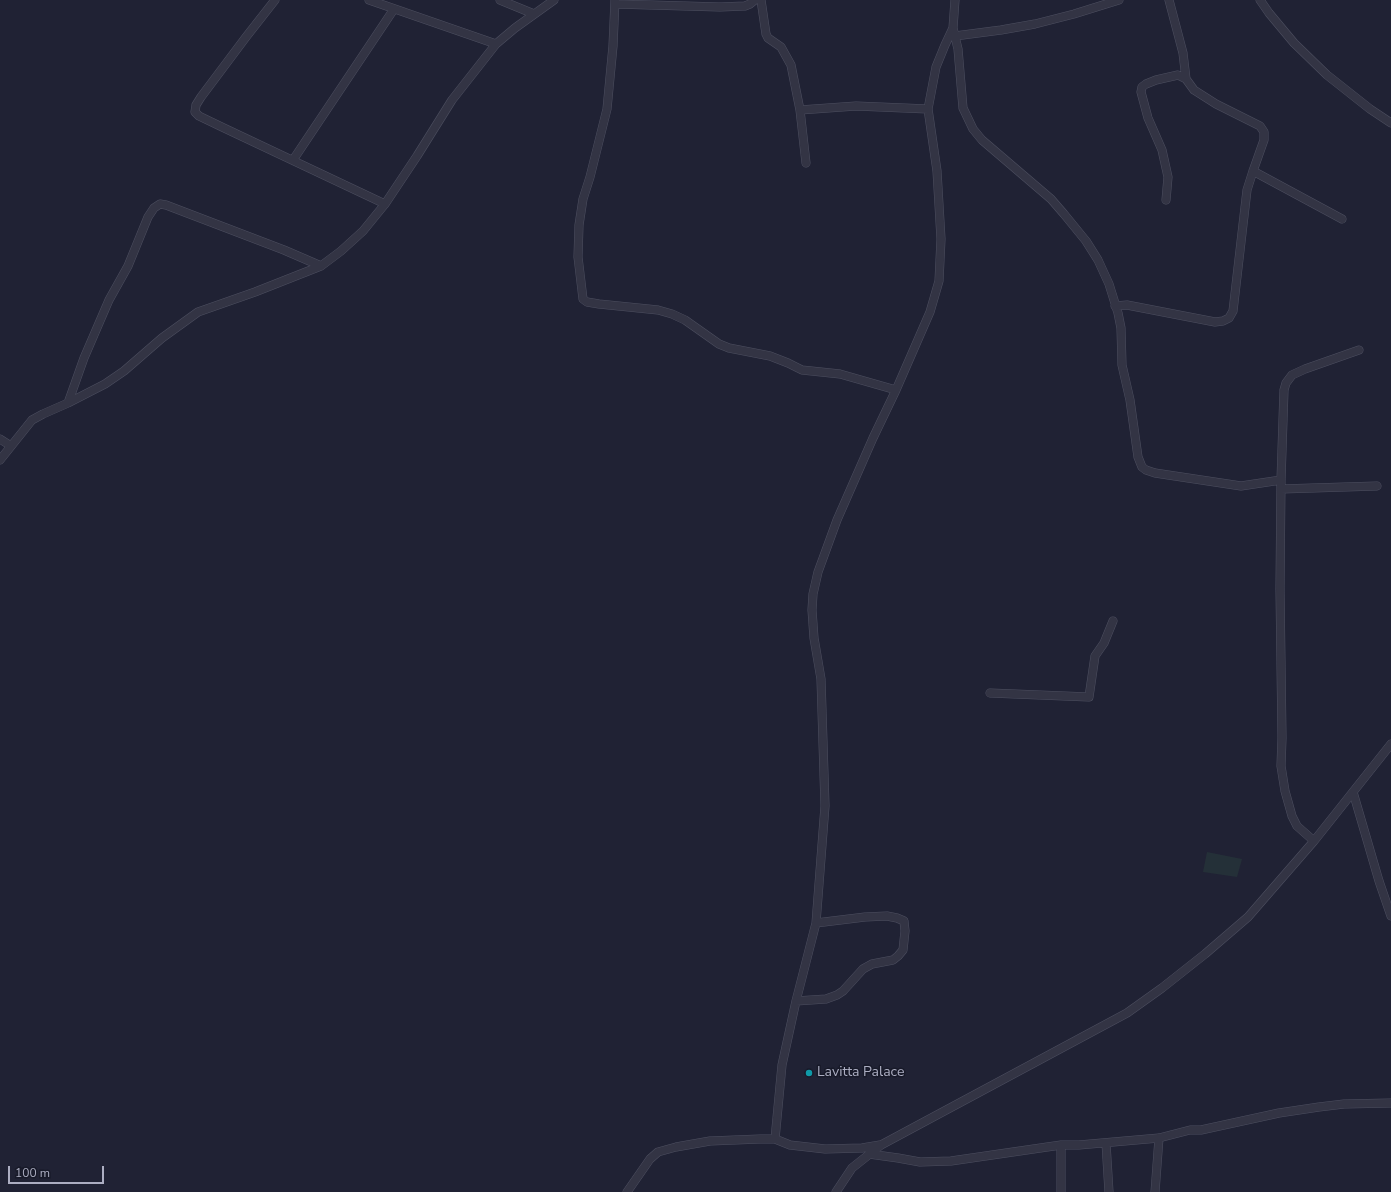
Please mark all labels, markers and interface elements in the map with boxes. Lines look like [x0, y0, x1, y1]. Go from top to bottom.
place label: Lavitta Palace [817, 1065, 904, 1081]
marker: Lavitta Palace [804, 1068, 814, 1078]
scale bar [10, 1158, 106, 1184]
text: 100 m [15, 1165, 50, 1181]

